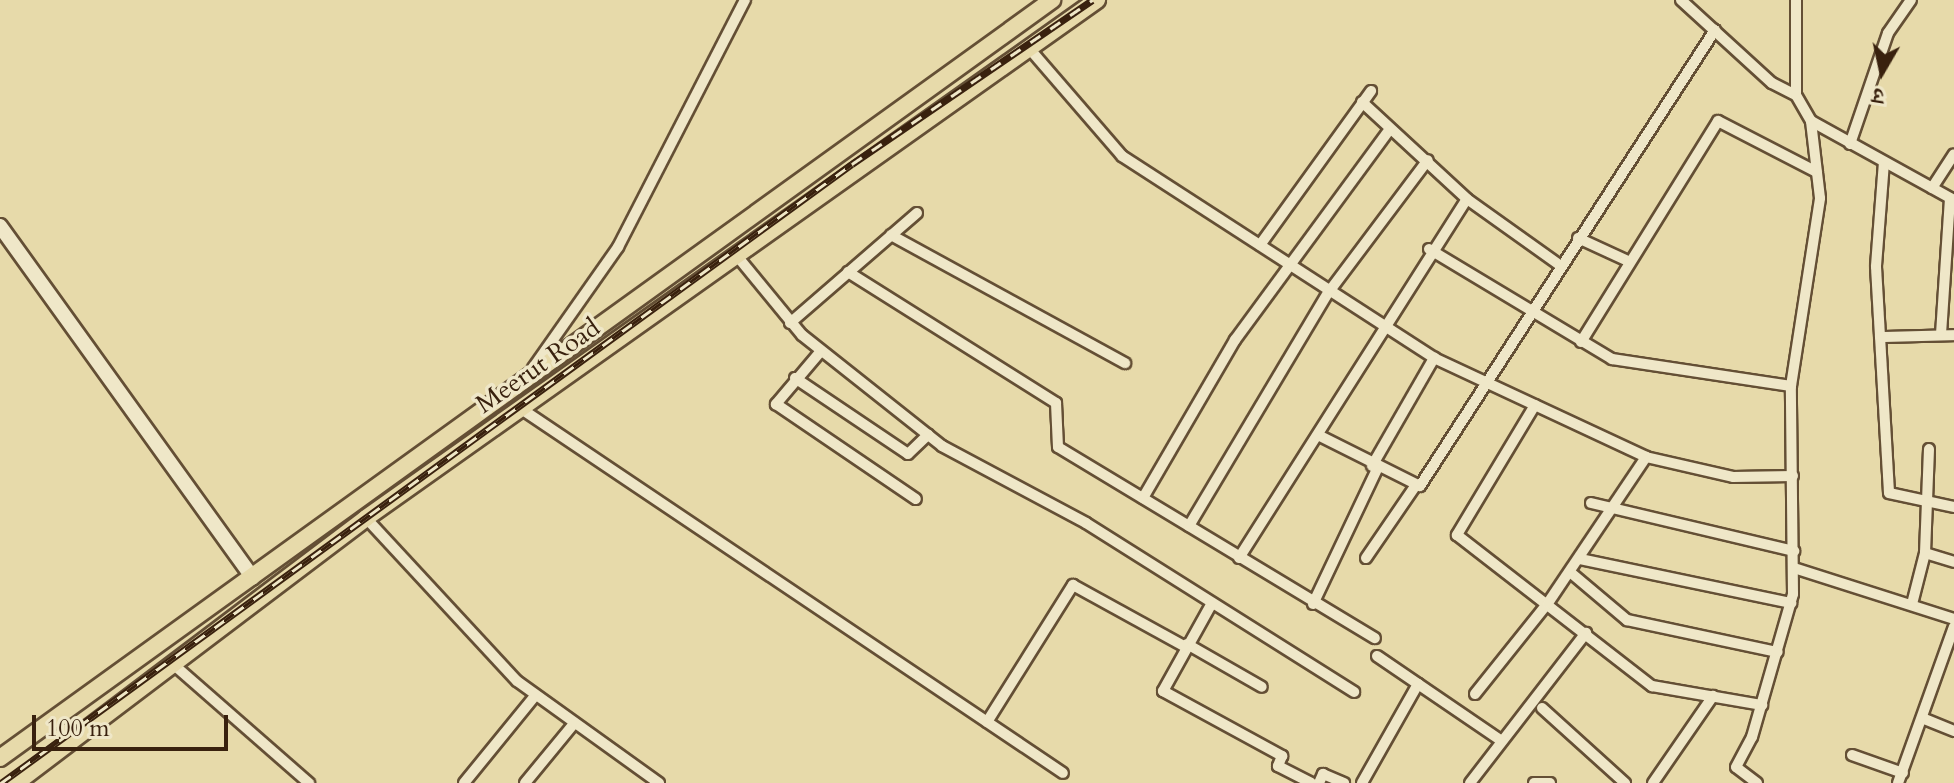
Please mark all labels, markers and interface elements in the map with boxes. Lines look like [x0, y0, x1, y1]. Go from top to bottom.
north arrow [1842, 32, 1922, 112]
text: उ [1870, 80, 1886, 111]
street label: Meerut Road [470, 312, 606, 420]
scale bar [36, 699, 232, 749]
text: 100 m [46, 712, 110, 745]

